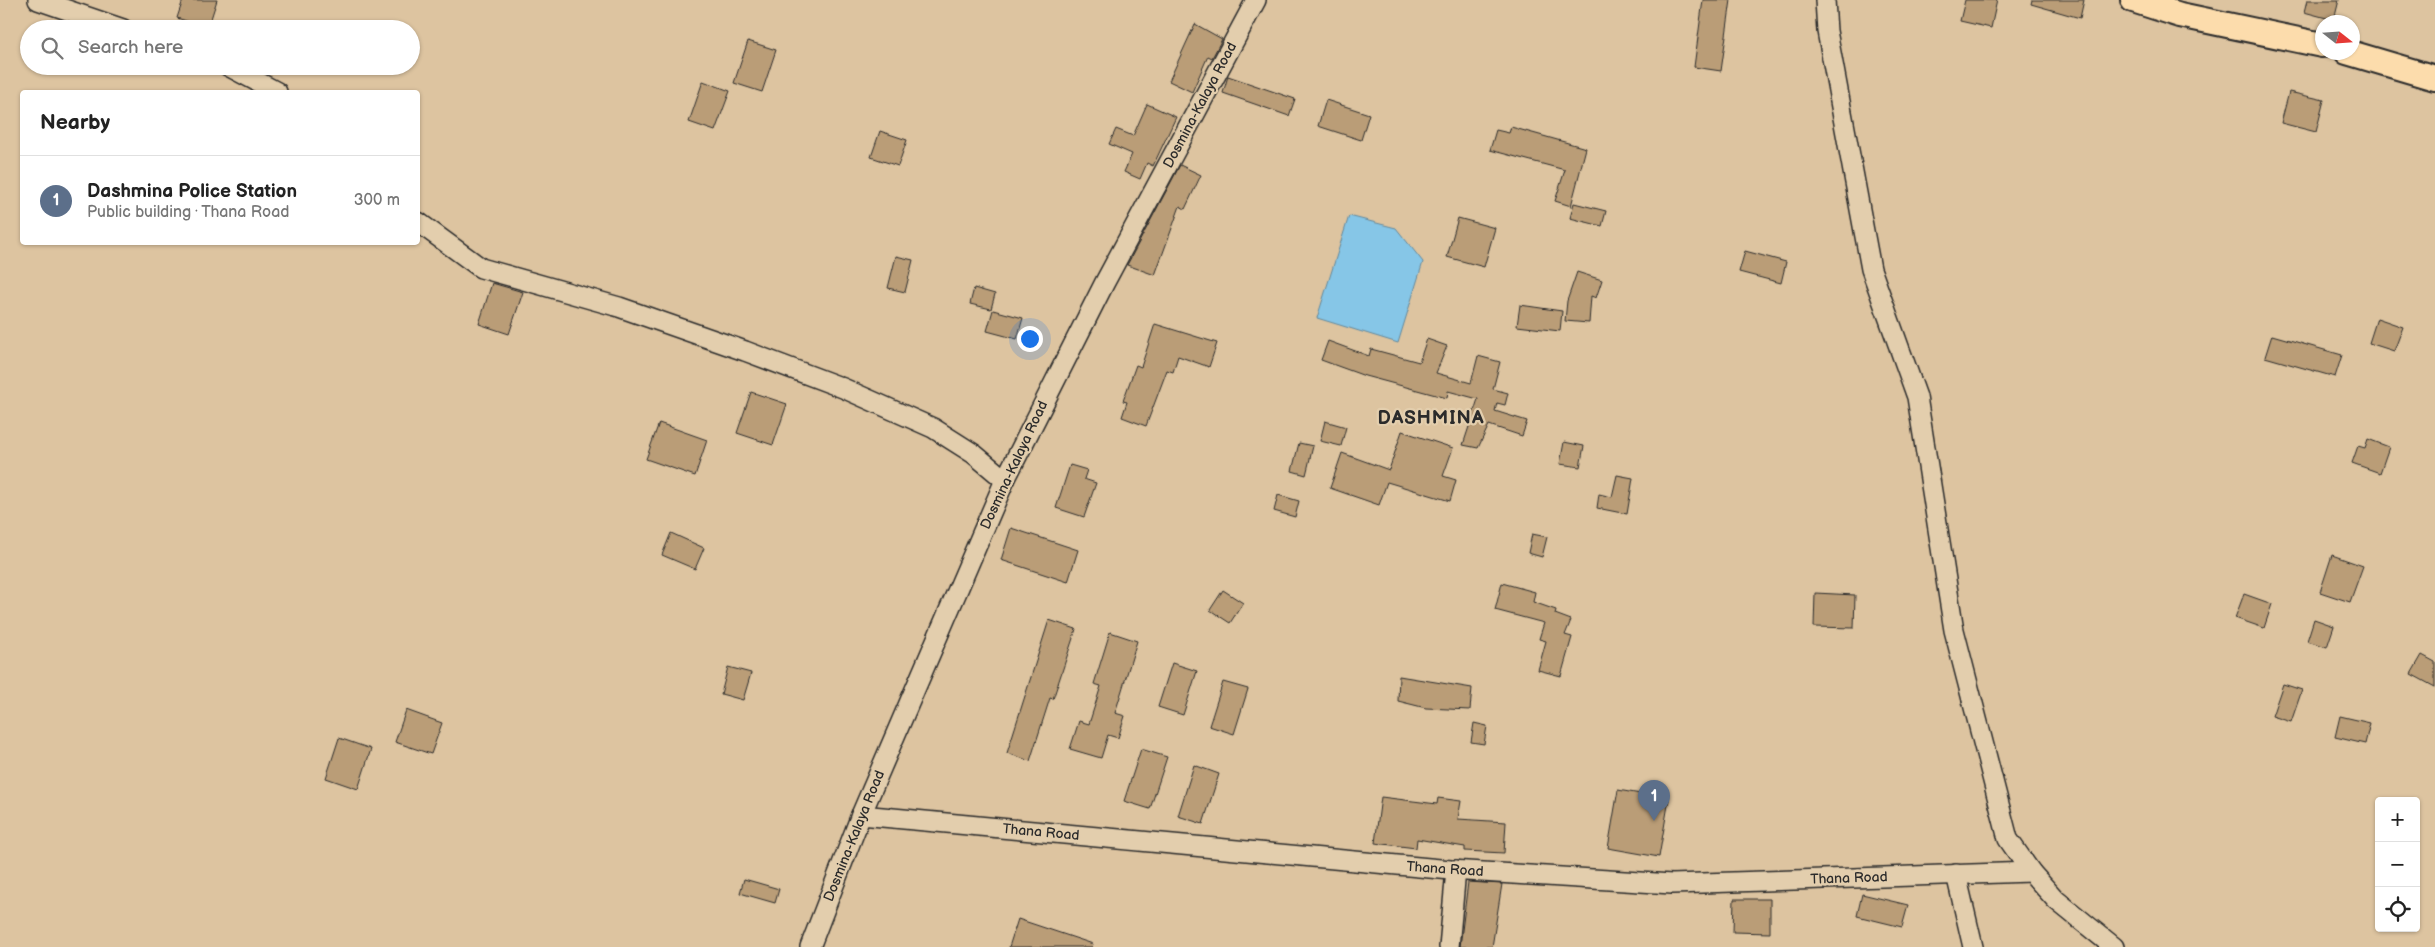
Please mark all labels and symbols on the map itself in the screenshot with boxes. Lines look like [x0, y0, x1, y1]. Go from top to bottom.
north arrow [2315, 15, 2360, 60]
street label: Dosmina-Kalaya Road [1160, 39, 1240, 171]
your location [1017, 326, 1043, 352]
street label: Dosmina-Kalaya Road [977, 398, 1051, 532]
district label: DASHMINA [1377, 407, 1485, 430]
street label: Dosmina-Kalaya Road [820, 768, 888, 904]
pin: 1 [1638, 780, 1670, 821]
street label: Thana Road [1002, 820, 1080, 844]
street label: Thana Road [1406, 858, 1484, 880]
street label: Thana Road [1810, 868, 1888, 888]

